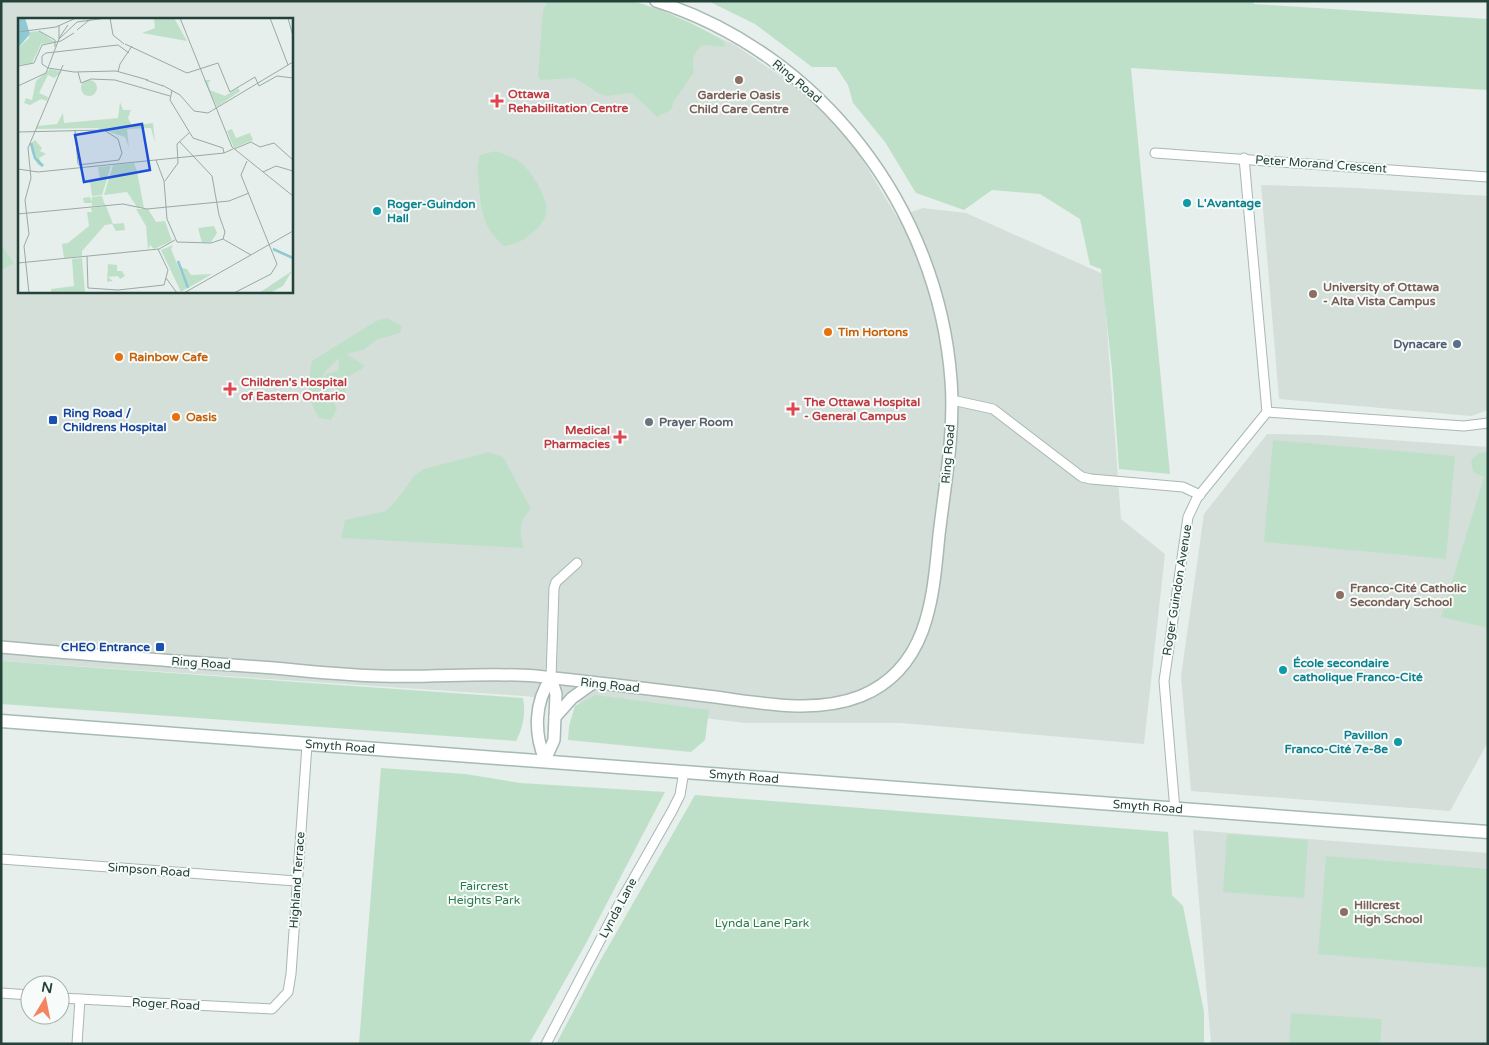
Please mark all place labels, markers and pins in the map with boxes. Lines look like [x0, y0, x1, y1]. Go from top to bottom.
marker: Garderie Oasis Child Care Centre [733, 74, 745, 86]
place label: Ottawa Rehabilitation Centre [508, 87, 629, 115]
place label: Garderie Oasis Child Care Centre [689, 88, 789, 116]
marker: Ottawa Rehabilitation Centre [490, 94, 504, 108]
place label: L'Avantage [1197, 196, 1261, 211]
place label: Roger-Guindon Hall [387, 197, 476, 225]
marker: L'Avantage [1181, 197, 1193, 209]
marker: Roger-Guindon Hall [371, 205, 383, 217]
place label: University of Ottawa - Alta Vista Campus [1323, 280, 1440, 309]
marker: University of Ottawa - Alta Vista Campus [1307, 288, 1319, 300]
place label: Tim Hortons [837, 325, 908, 339]
marker: Tim Hortons [822, 326, 834, 338]
place label: Dynacare [1393, 337, 1447, 352]
marker: Dynacare [1451, 338, 1463, 350]
place label: Rainbow Cafe [129, 350, 208, 364]
marker: Rainbow Cafe [113, 351, 125, 363]
place label: Children's Hospital of Eastern Ontario [241, 375, 347, 403]
marker: Children's Hospital of Eastern Ontario [223, 382, 237, 396]
place label: The Ottawa Hospital - General Campus [803, 395, 920, 424]
marker: The Ottawa Hospital - General Campus [786, 402, 800, 416]
place label: Ring Road / Childrens Hospital [63, 406, 166, 435]
place label: Oasis [186, 410, 217, 424]
marker: Oasis [170, 411, 182, 423]
marker: Ring Road / Childrens Hospital [47, 414, 59, 426]
place label: Prayer Room [659, 415, 733, 430]
marker: Prayer Room [643, 416, 655, 428]
place label: Medical Pharmacies [544, 423, 610, 451]
marker: Medical Pharmacies [614, 431, 626, 443]
place label: Franco-Cité Catholic Secondary School [1350, 581, 1467, 610]
marker: Franco-Cité Catholic Secondary School [1334, 589, 1346, 601]
place label: CHEO Entrance [61, 640, 150, 654]
marker: CHEO Entrance [154, 641, 166, 653]
place label: École secondaire catholique Franco-Cité [1293, 656, 1423, 685]
marker: École secondaire catholique Franco-Cité [1277, 664, 1289, 676]
place label: Pavillon Franco-Cité 7e-8e [1285, 728, 1388, 756]
marker: Pavillon Franco-Cité 7e-8e [1392, 736, 1404, 748]
place label: Hillcrest High School [1354, 898, 1423, 927]
marker: Hillcrest High School [1338, 906, 1350, 918]

